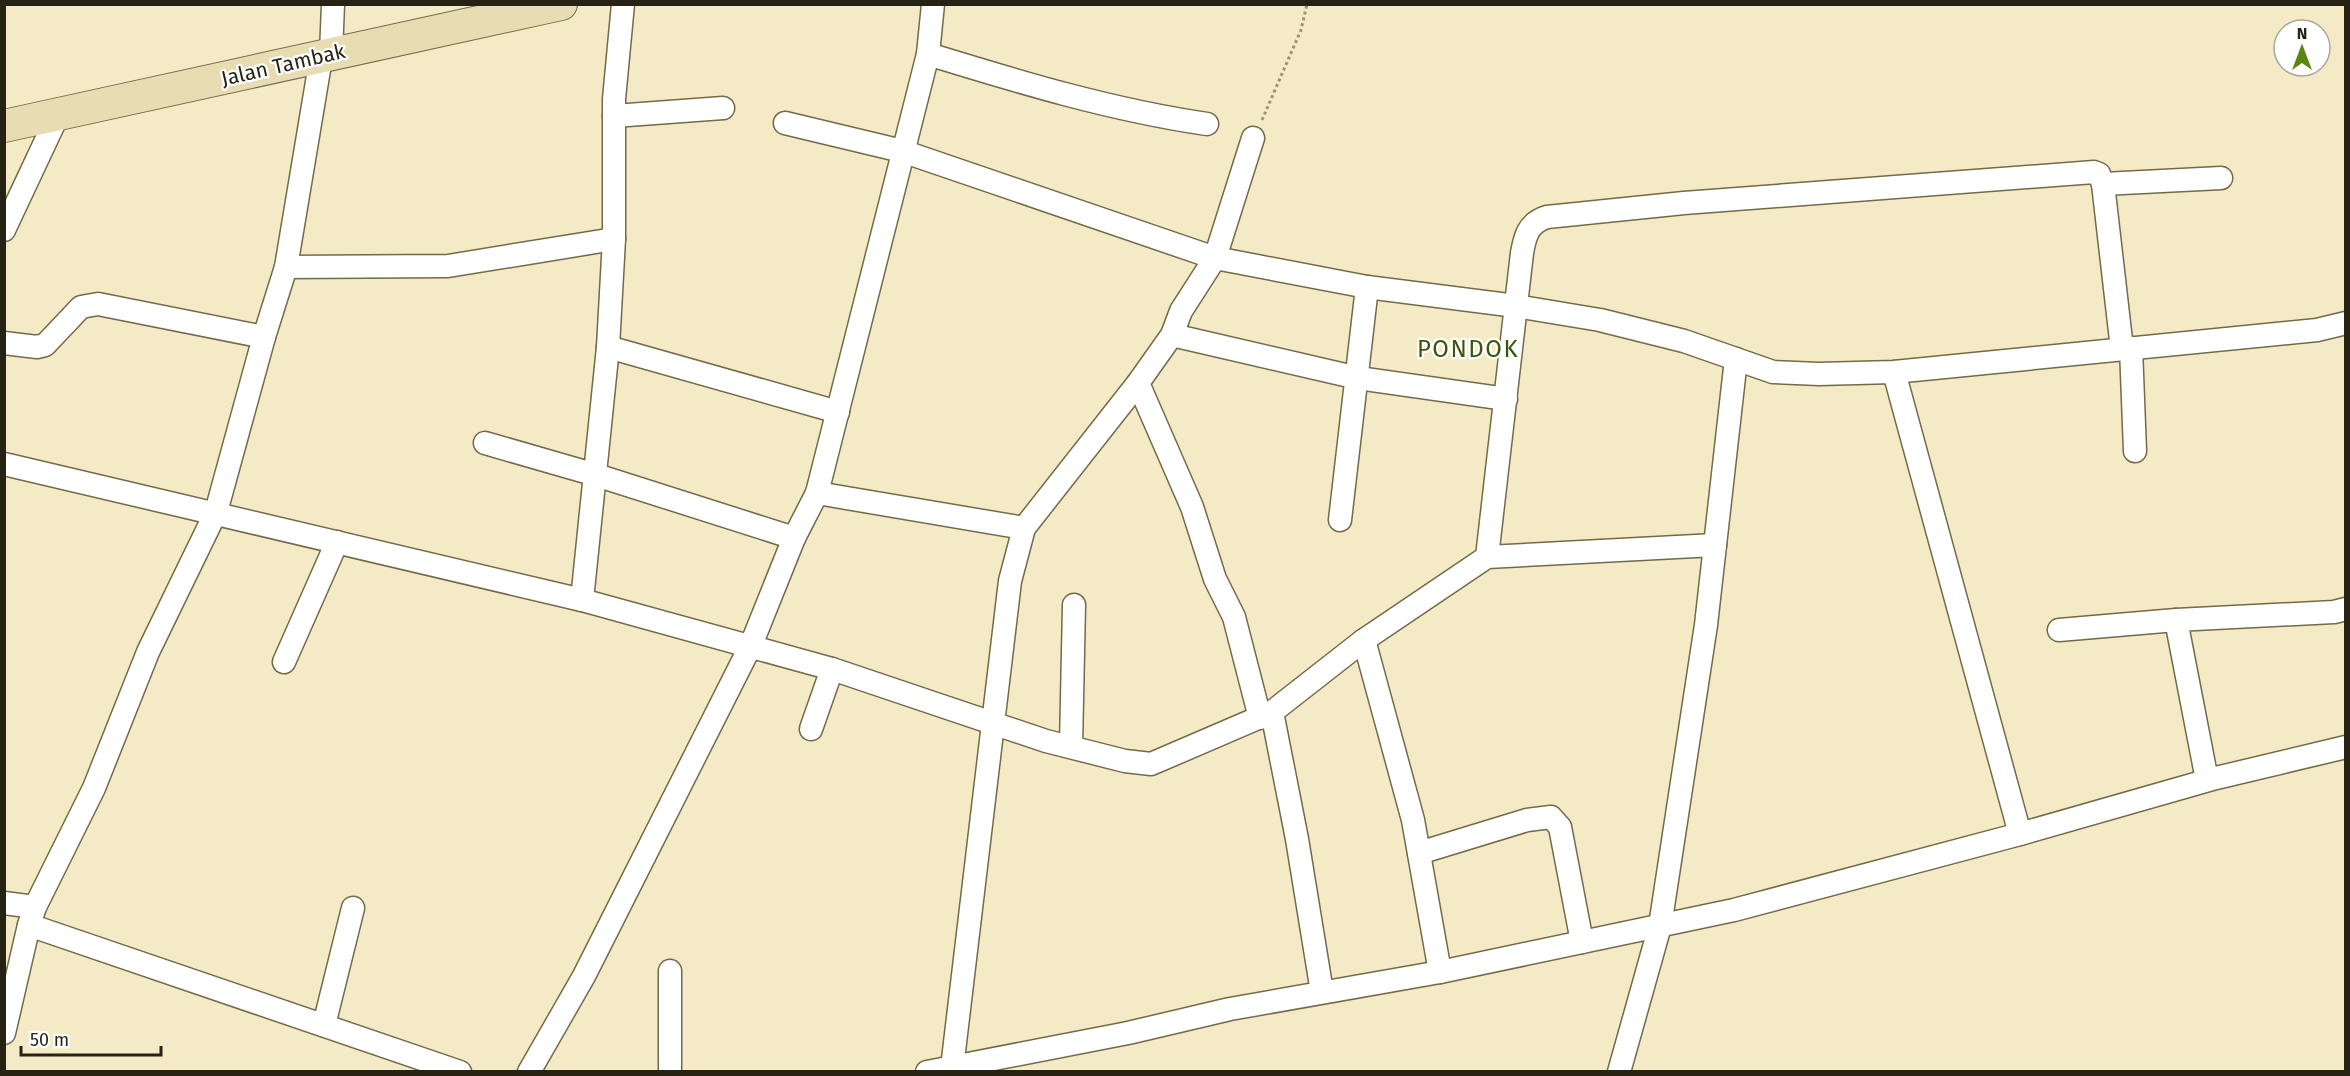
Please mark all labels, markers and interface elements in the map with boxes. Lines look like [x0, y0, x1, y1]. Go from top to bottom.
north arrow [2272, 18, 2332, 78]
text: N [2297, 24, 2307, 43]
street label: Jalan Tambak [218, 38, 348, 92]
district label: PONDOK [1417, 335, 1519, 363]
scale bar [21, 1019, 160, 1057]
text: 50 m [30, 1029, 69, 1051]

